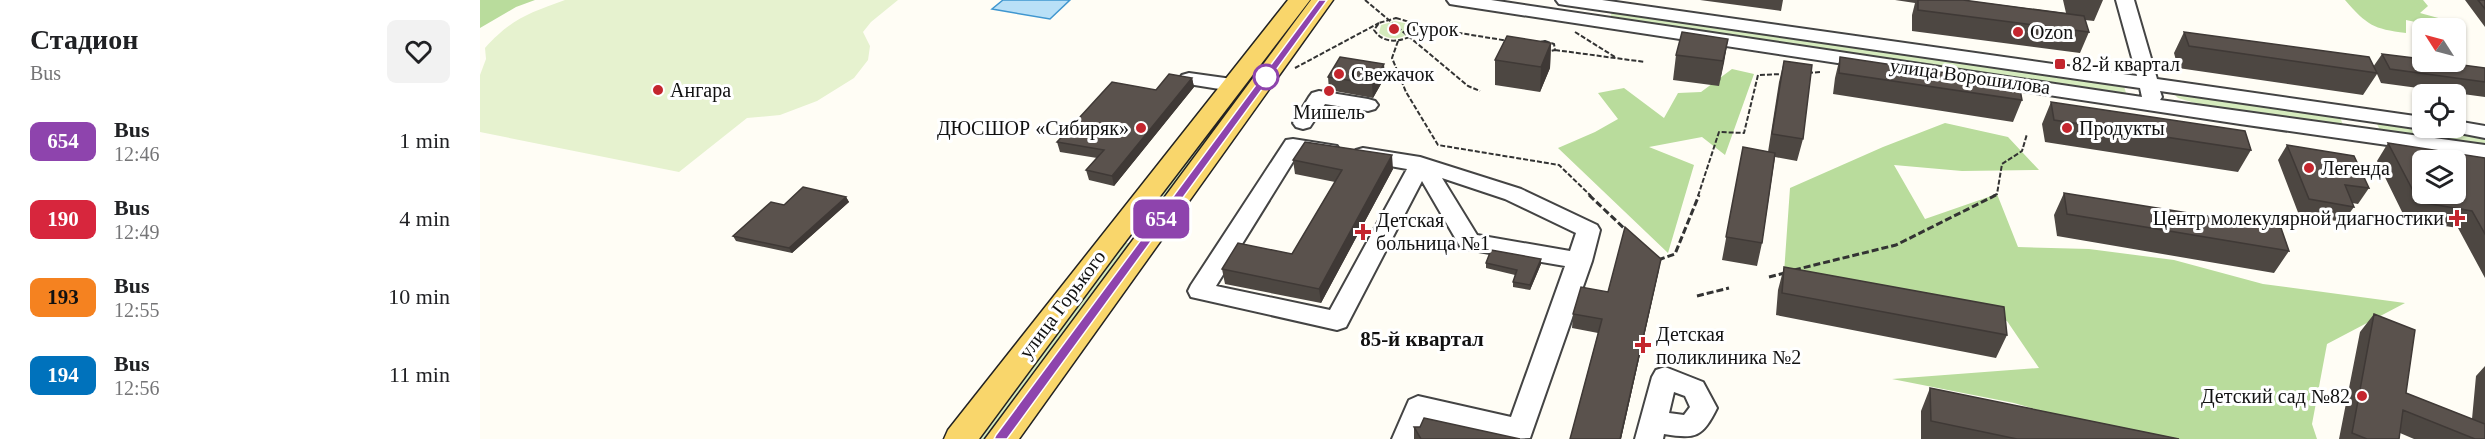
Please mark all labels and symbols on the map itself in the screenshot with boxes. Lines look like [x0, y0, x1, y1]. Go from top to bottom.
place label: Сурок [1406, 18, 1459, 41]
north arrow [2412, 18, 2466, 72]
place label: Ozon [2030, 21, 2073, 43]
marker: Сурок [1387, 22, 1401, 36]
marker: Ozon [2011, 25, 2025, 39]
place label: 82-й квартал [2072, 53, 2180, 76]
street label: улица Ворошилова [1888, 54, 2052, 99]
marker: 82-й квартал [2053, 57, 2067, 71]
place label: Свежачок [1351, 63, 1434, 85]
unlabelled marker [1253, 64, 1279, 90]
marker: Свежачок [1332, 67, 1346, 81]
place label: Ангара [670, 79, 731, 102]
marker: Ангара [651, 83, 665, 97]
marker: Мишель [1322, 84, 1336, 98]
place label: Мишель [1293, 101, 1365, 123]
place label: ДЮСШОР «Сибиряк» [937, 117, 1129, 140]
place label: Продукты [2079, 117, 2165, 140]
marker: ДЮСШОР «Сибиряк» [1134, 121, 1148, 135]
marker: Продукты [2060, 121, 2074, 135]
place label: Легенда [2321, 157, 2390, 180]
marker: Легенда [2302, 161, 2316, 175]
line badge: 654 [1126, 200, 1196, 238]
place label: Центр молекулярной диагностики [2153, 207, 2444, 230]
place label: Детская больница №1 [1376, 209, 1490, 255]
marker: Центр молекулярной диагностики [2448, 209, 2466, 227]
marker: Детская больница №1 [1354, 223, 1372, 241]
street label: улица Горького [1014, 246, 1111, 363]
place label: Детская поликлиника №2 [1656, 323, 1801, 368]
district label: 85-й квартал [1360, 327, 1484, 351]
marker: Детская поликлиника №2 [1634, 336, 1652, 354]
place label: Детский сад №82 [2201, 385, 2350, 408]
marker: Детский сад №82 [2355, 389, 2369, 403]

